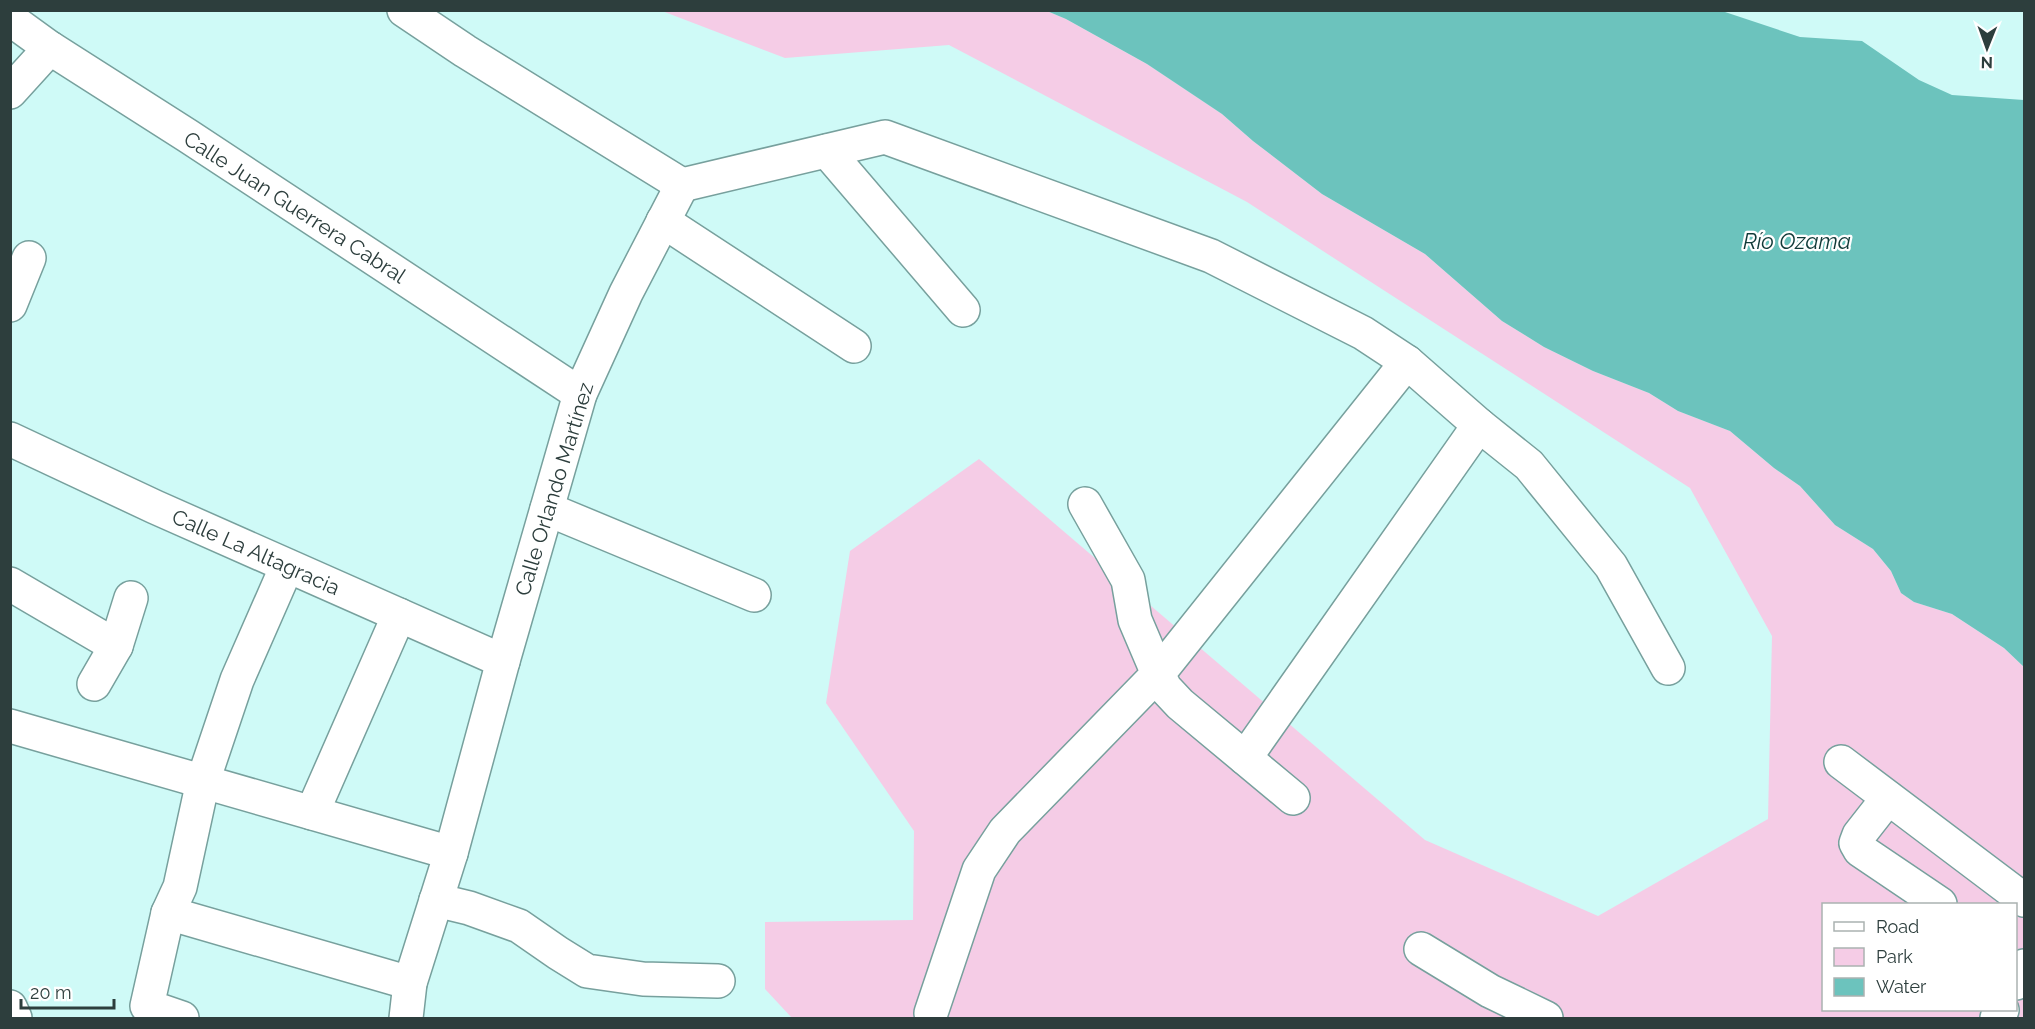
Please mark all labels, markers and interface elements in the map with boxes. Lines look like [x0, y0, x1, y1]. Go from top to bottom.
north arrow [1957, 18, 2017, 78]
text: N [1980, 53, 1993, 72]
street label: Calle Juan Guerrera Cabral [179, 126, 411, 288]
water label: Río Ozama [1743, 228, 1851, 254]
street label: Calle Orlando Martínez [510, 379, 598, 599]
street label: Calle La Altagracia [168, 504, 344, 600]
legend [1822, 903, 2017, 1011]
text: Road [1876, 916, 1919, 937]
text: Park [1876, 946, 1913, 967]
scale bar [21, 972, 114, 1010]
text: Water [1876, 976, 1927, 997]
text: 20 m [30, 982, 72, 1003]

